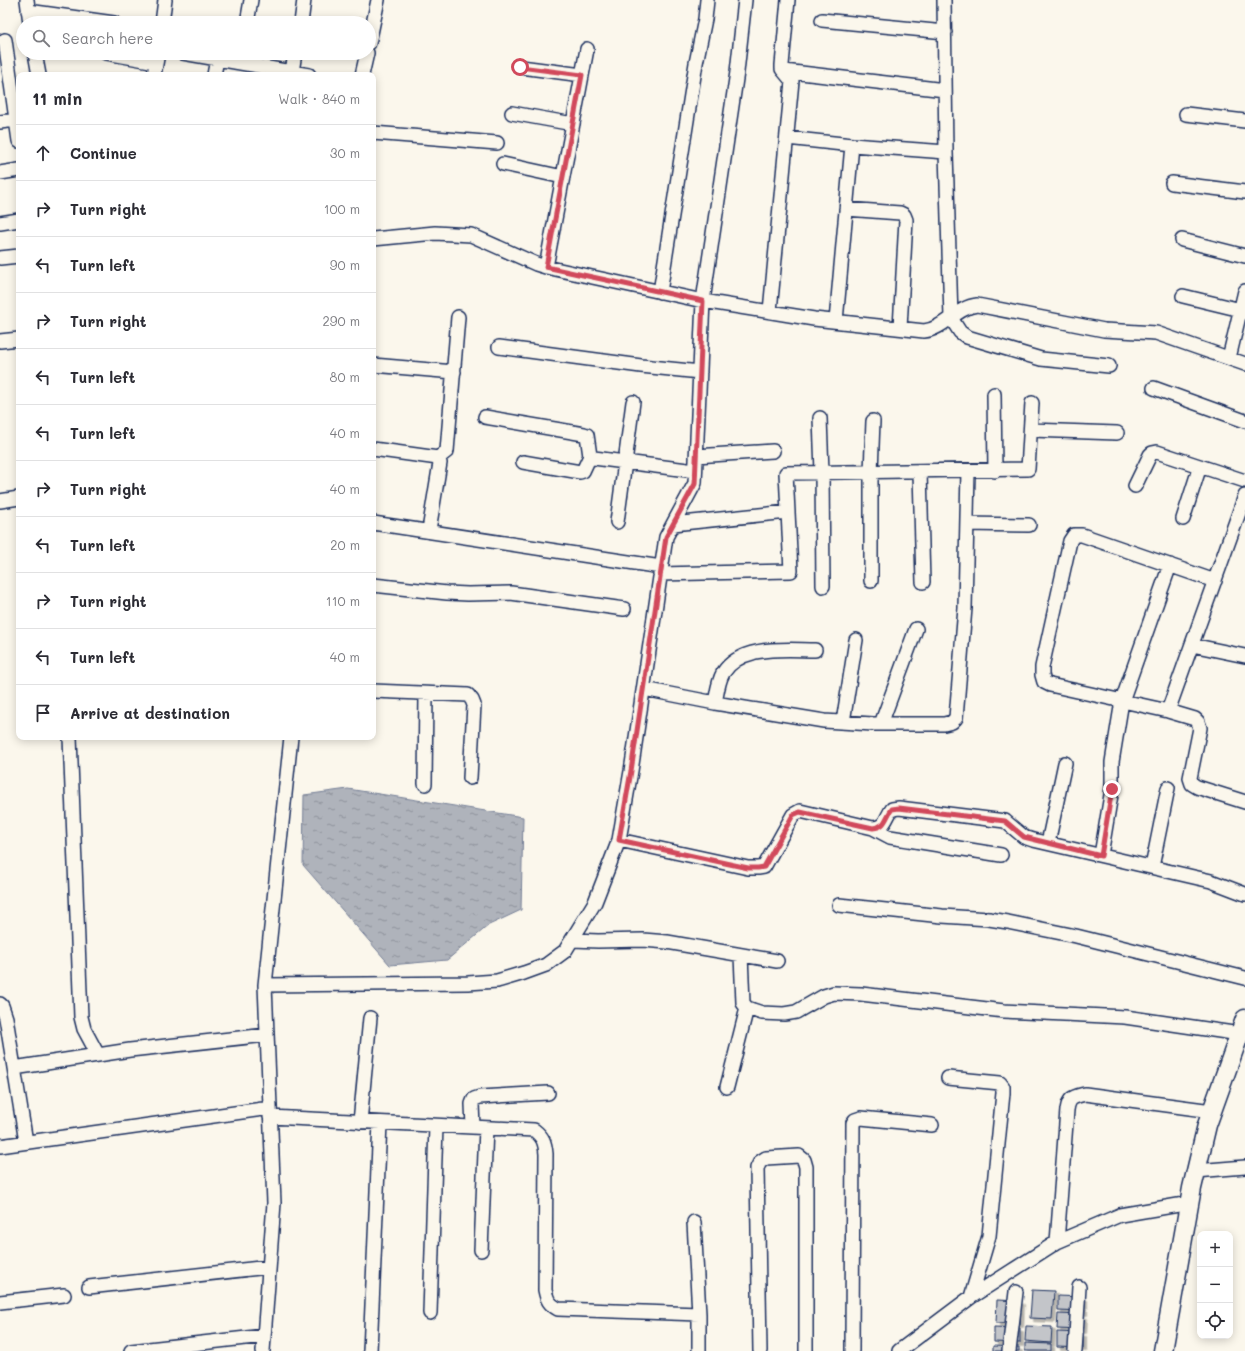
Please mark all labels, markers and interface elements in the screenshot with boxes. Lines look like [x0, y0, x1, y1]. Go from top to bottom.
search box [16, 16, 376, 60]
icon: search [30, 27, 52, 49]
text: Search here [62, 28, 153, 48]
route start [511, 58, 529, 76]
text: 11 min [32, 87, 82, 109]
text: Walk · 840 m [278, 90, 360, 107]
icon: ahead [32, 142, 54, 164]
text: Continue [70, 143, 137, 163]
text: 30 m [330, 144, 360, 161]
icon: right [32, 198, 54, 220]
text: Turn right [70, 199, 147, 219]
text: 100 m [324, 200, 360, 217]
icon: left [32, 254, 54, 276]
text: Turn left [70, 255, 135, 275]
text: 90 m [330, 256, 360, 273]
icon: right [32, 310, 54, 332]
text: Turn right [70, 311, 147, 331]
text: 290 m [323, 312, 360, 329]
icon: left [32, 366, 54, 388]
text: Turn left [70, 367, 135, 387]
text: 80 m [330, 368, 360, 385]
icon: left [32, 422, 54, 444]
text: Turn left [70, 423, 135, 443]
text: 40 m [330, 424, 360, 441]
icon: right [32, 478, 54, 500]
text: Turn right [70, 479, 147, 499]
text: 40 m [330, 480, 360, 497]
icon: left [32, 534, 54, 556]
text: Turn left [70, 535, 135, 555]
text: 20 m [330, 536, 360, 553]
icon: right [32, 590, 54, 612]
text: Turn right [70, 591, 147, 611]
text: 110 m [326, 592, 360, 609]
icon: left [32, 646, 54, 668]
text: Turn left [70, 647, 135, 667]
text: 40 m [330, 648, 360, 665]
icon: arrive [32, 702, 54, 724]
text: Arrive at destination [70, 703, 230, 723]
route end [1103, 780, 1121, 798]
map controls [1197, 1231, 1233, 1339]
button: + [1197, 1231, 1233, 1267]
button: − [1197, 1267, 1233, 1303]
button: locate [1197, 1303, 1233, 1339]

